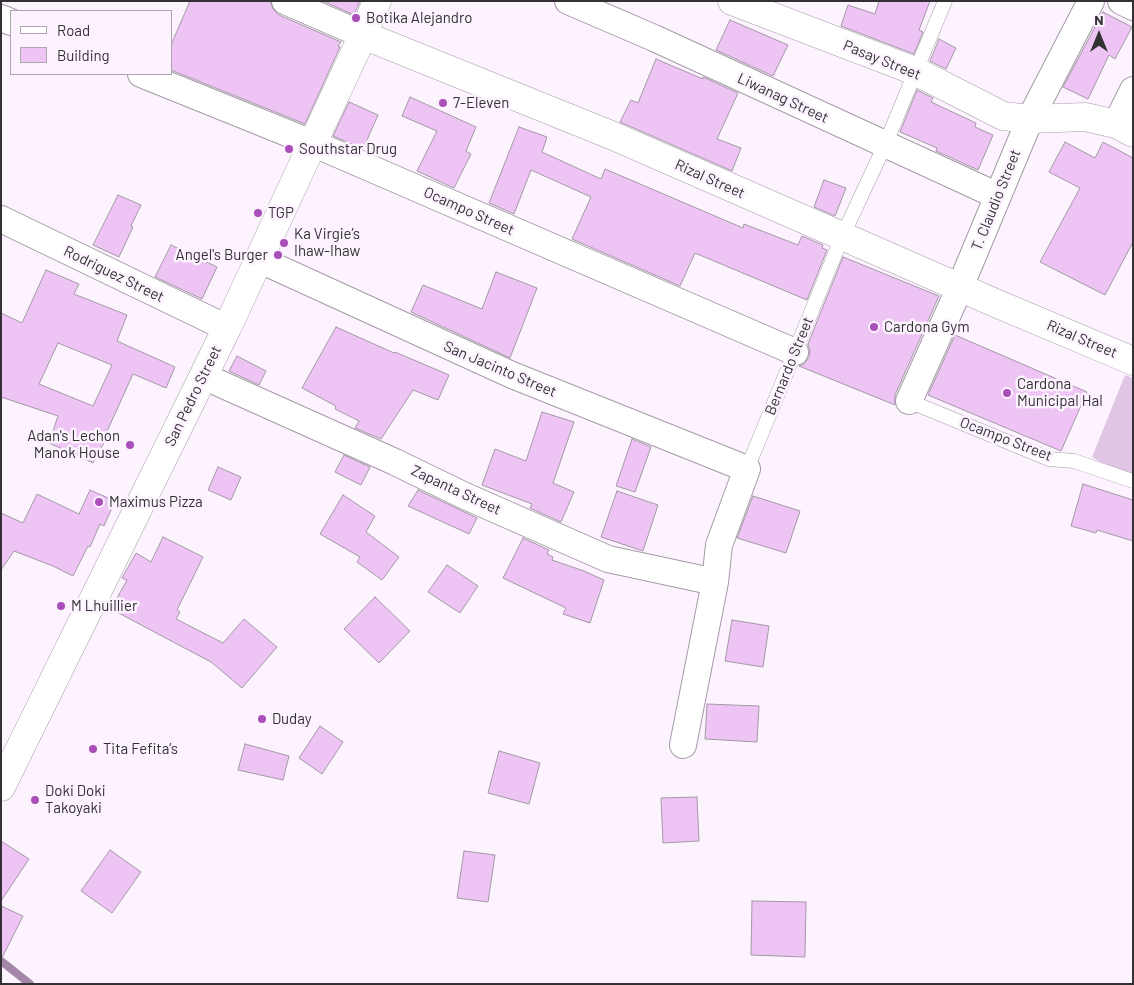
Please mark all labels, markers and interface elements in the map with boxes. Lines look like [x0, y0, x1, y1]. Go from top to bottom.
place label: Botika Alejandro [366, 9, 472, 27]
legend [10, 10, 172, 75]
north arrow [1074, 10, 1124, 60]
text: N [1094, 11, 1104, 28]
marker: Botika Alejandro [350, 12, 362, 24]
text: Road [57, 21, 90, 39]
street label: Pasay Street [841, 36, 923, 84]
text: Building [57, 46, 110, 64]
street label: Liwanag Street [735, 69, 831, 127]
place label: 7-Eleven [453, 94, 509, 112]
marker: 7-Eleven [437, 97, 449, 109]
place label: Southstar Drug [299, 140, 397, 158]
marker: Southstar Drug [283, 143, 295, 155]
street label: T. Claudio Street [967, 147, 1025, 253]
street label: Rizal Street [672, 156, 748, 202]
street label: Ocampo Street [421, 183, 517, 239]
place label: TGP [268, 204, 294, 222]
marker: TGP [252, 207, 264, 219]
place label: Ka Virgie’s Ihaw-Ihaw [294, 225, 360, 260]
marker: Ka Virgie’s Ihaw-Ihaw [278, 237, 290, 249]
street label: Rodriguez Street [61, 242, 167, 306]
place label: Angel's Burger [176, 246, 268, 264]
marker: Angel's Burger [272, 249, 284, 261]
street label: Bernardo Street [761, 314, 817, 418]
street label: Rizal Street [1044, 316, 1120, 362]
place label: Cardona Gym [884, 318, 970, 336]
marker: Cardona Gym [868, 321, 880, 333]
street label: San Jacinto Street [441, 337, 559, 401]
street label: San Pedro Street [161, 343, 225, 449]
place label: Cardona Municipal Hal [1017, 375, 1103, 410]
marker: Cardona Municipal Hal [1001, 387, 1013, 399]
street label: Ocampo Street [957, 413, 1055, 465]
place label: Adan's Lechon Manok House [27, 427, 120, 462]
marker: Adan's Lechon Manok House [124, 439, 136, 451]
street label: Zapanta Street [408, 461, 504, 519]
place label: Maximus Pizza [109, 493, 203, 511]
marker: Maximus Pizza [93, 496, 105, 508]
place label: M Lhuillier [71, 597, 137, 615]
marker: M Lhuillier [55, 600, 67, 612]
place label: Duday [272, 710, 312, 728]
marker: Duday [256, 713, 268, 725]
place label: Tita Fefita’s [103, 740, 178, 758]
marker: Tita Fefita’s [87, 743, 99, 755]
place label: Doki Doki Takoyaki [45, 782, 106, 817]
marker: Doki Doki Takoyaki [29, 794, 41, 806]

